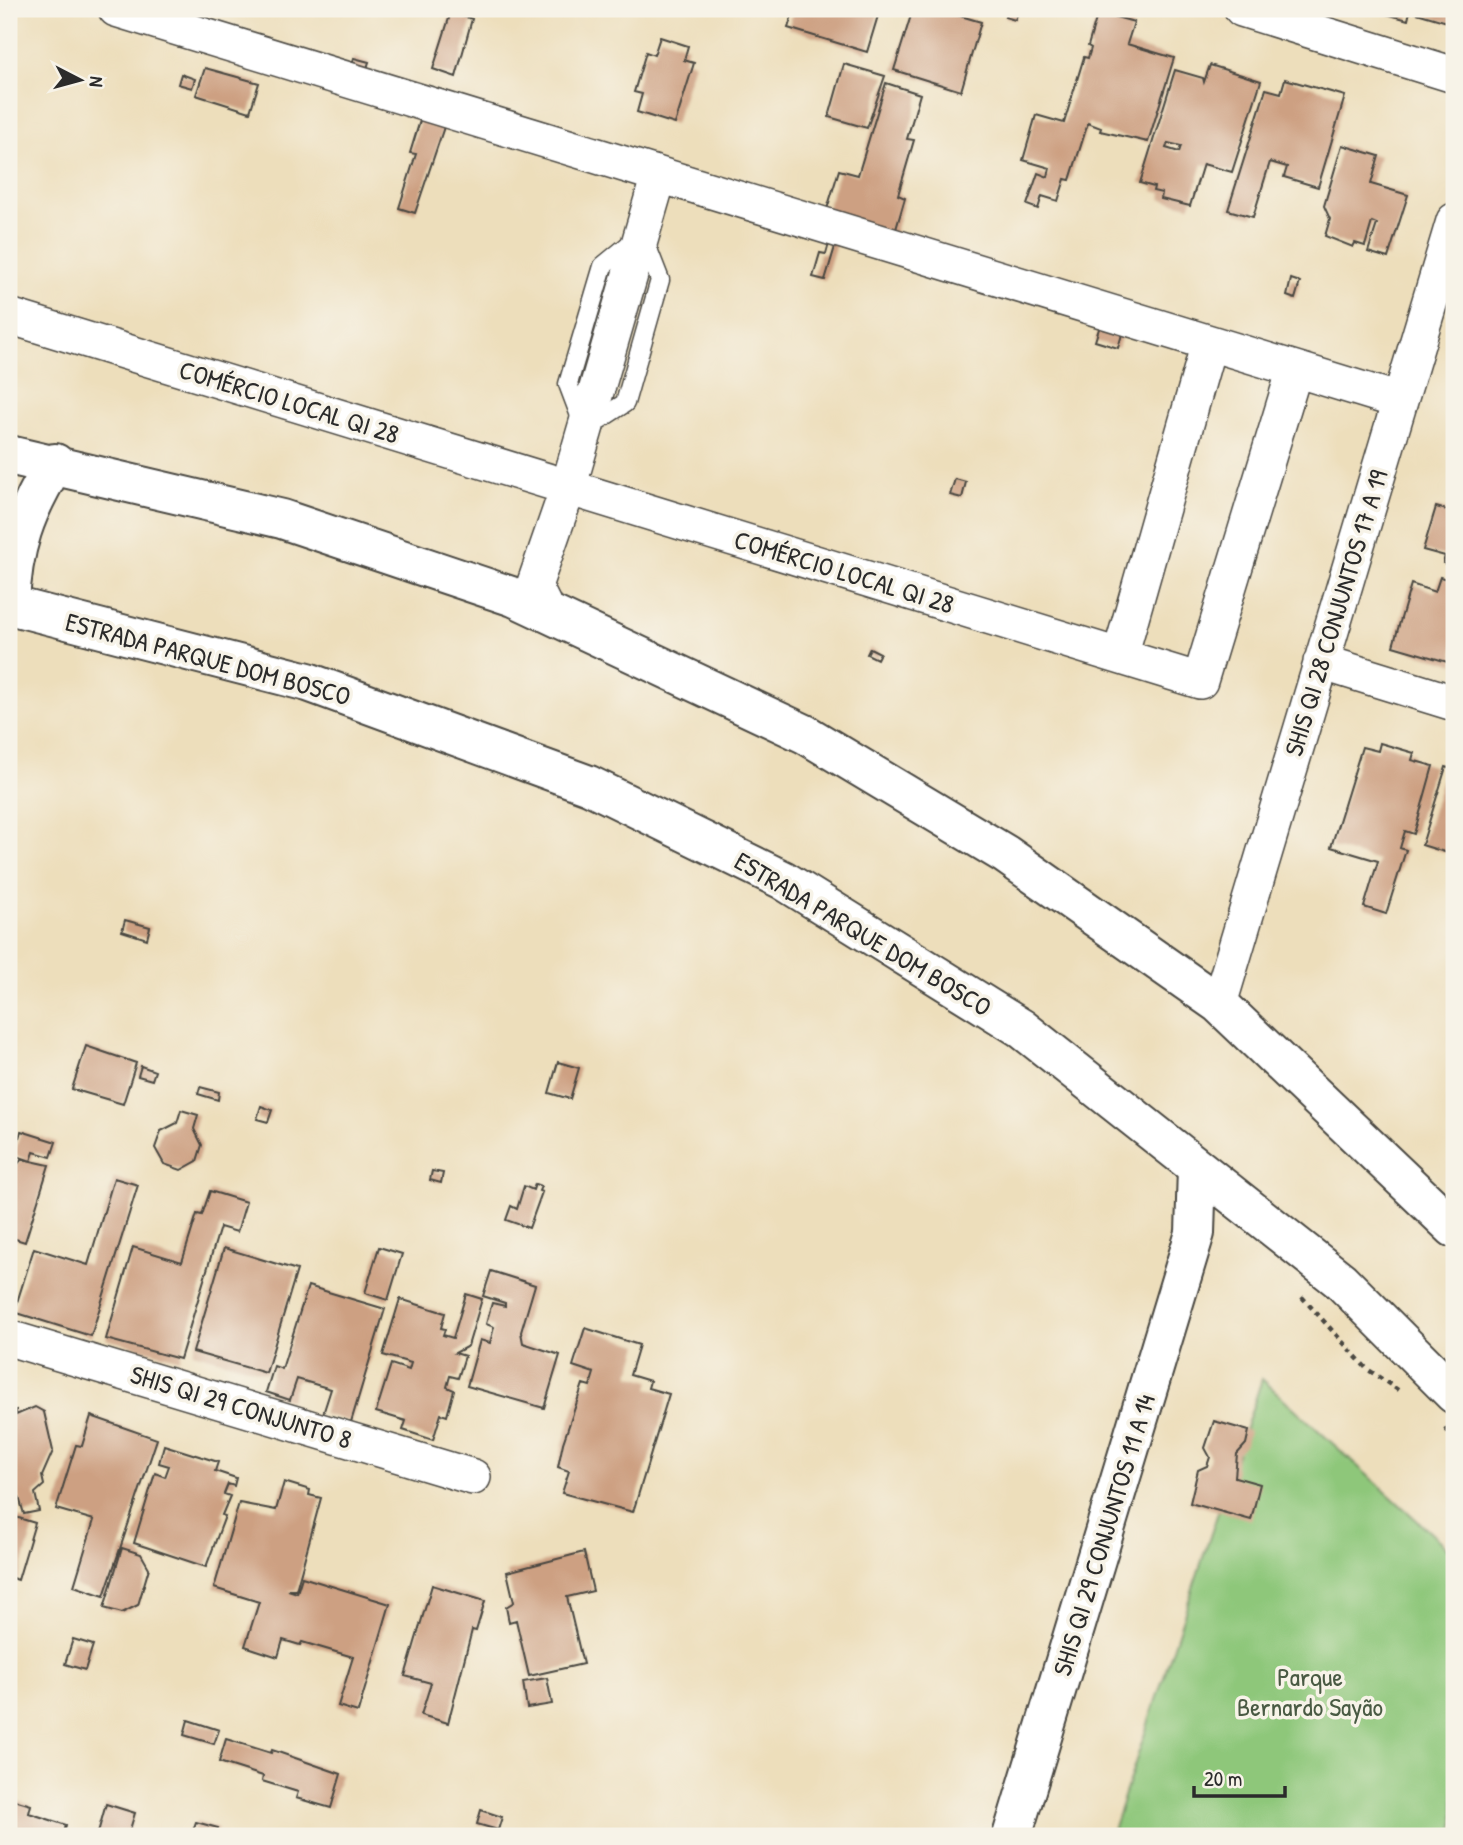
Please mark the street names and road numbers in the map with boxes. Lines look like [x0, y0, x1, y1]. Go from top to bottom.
street label: COMÉRCIO LOCAL QI 28 [175, 352, 403, 452]
street label: SHIS QI 28 CONJUNTOS 17 A 19 [1275, 466, 1396, 760]
street label: COMÉRCIO LOCAL QI 28 [730, 522, 958, 622]
street label: ESTRADA PARQUE DOM BOSCO [62, 604, 354, 713]
street label: ESTRADA PARQUE DOM BOSCO [728, 843, 998, 1024]
street label: SHIS QI 29 CONJUNTO 8 [126, 1356, 356, 1457]
street label: SHIS QI 29 CONJUNTOS 11 A 14 [1044, 1390, 1163, 1680]

